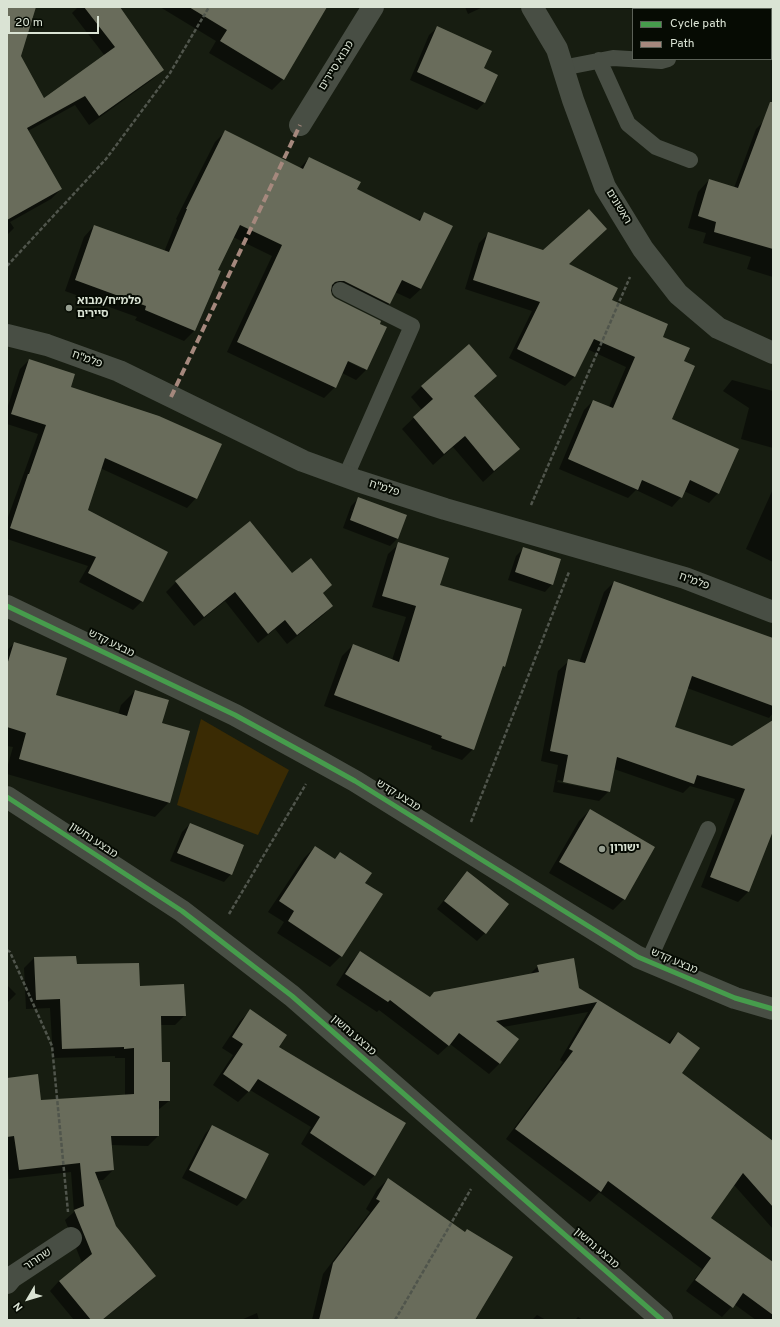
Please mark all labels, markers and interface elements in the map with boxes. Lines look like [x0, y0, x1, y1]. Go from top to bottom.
scale bar [10, 8, 101, 34]
legend [632, 8, 772, 60]
text: 20 m [15, 15, 43, 31]
text: Cycle path [670, 16, 727, 32]
text: Path [670, 36, 695, 52]
street label: מבוא סיירים [317, 39, 357, 93]
street label: ראשונים [602, 187, 634, 227]
place label: פלמ״ח/מבוא סיירים [77, 295, 141, 321]
marker: פלמ״ח/מבוא סיירים [64, 303, 74, 313]
street label: פלמ"ח [70, 348, 104, 372]
street label: פלמ"ח [367, 478, 401, 500]
street label: פלמ"ח [677, 570, 711, 594]
street label: מבצע קדש [86, 627, 136, 661]
street label: מבצע קדש [373, 777, 423, 815]
street label: מבצע נחשון [66, 820, 120, 862]
place label: ישורון [610, 842, 639, 856]
marker: ישורון [597, 844, 607, 854]
street label: מבצע קדש [649, 946, 699, 978]
street label: מבצע נחשון [328, 1013, 378, 1059]
street label: מבצע נחשון [571, 1226, 621, 1272]
street label: שחרור [22, 1246, 54, 1274]
north arrow [8, 1279, 48, 1319]
text: N [11, 1299, 26, 1314]

